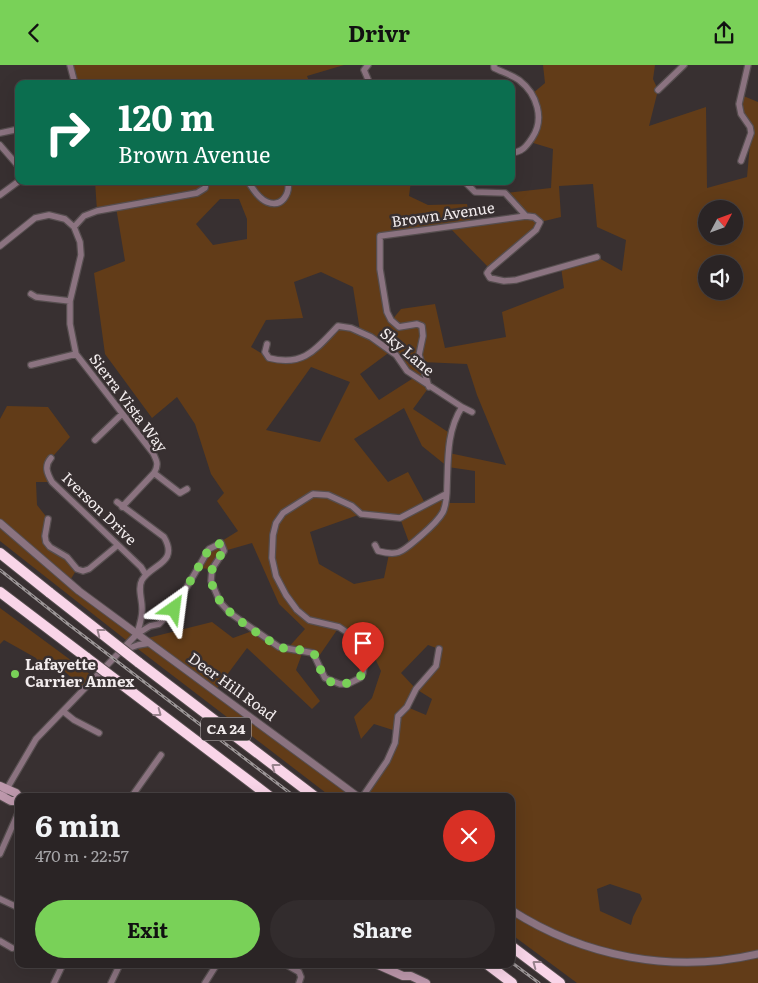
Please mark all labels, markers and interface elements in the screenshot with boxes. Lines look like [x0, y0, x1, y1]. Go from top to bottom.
text: Drivr [348, 16, 410, 49]
icon: back [20, 19, 48, 47]
icon: share [710, 19, 738, 47]
text: 120 m [118, 90, 215, 142]
icon: right [35, 100, 100, 165]
text: Brown Avenue [118, 137, 271, 170]
street label: Brown Avenue [390, 195, 496, 232]
north arrow [698, 200, 742, 245]
map controls [698, 200, 743, 300]
button: sound [698, 255, 743, 300]
street label: Sky Lane [376, 321, 440, 381]
street label: Sierra Vista Way [84, 348, 174, 457]
street label: Iverson Drive [57, 466, 143, 550]
position arrow [147, 582, 199, 634]
pin [342, 622, 384, 673]
one-way arrow [96, 629, 106, 638]
icon: arrive [349, 629, 377, 657]
street label: Deer Hill Road [184, 646, 282, 726]
place label: Lafayette Carrier Annex [25, 652, 134, 692]
marker: Lafayette Carrier Annex [9, 668, 21, 680]
one-way arrow [153, 707, 162, 716]
road number: CA 24 [201, 717, 251, 741]
one-way arrow [272, 764, 281, 772]
text: 6 min [35, 802, 120, 846]
button: close [443, 810, 495, 862]
text: 470 m · 22:57 [35, 843, 129, 867]
button: Exit [35, 900, 260, 958]
button: Share [270, 900, 495, 958]
one-way arrow [533, 962, 542, 970]

